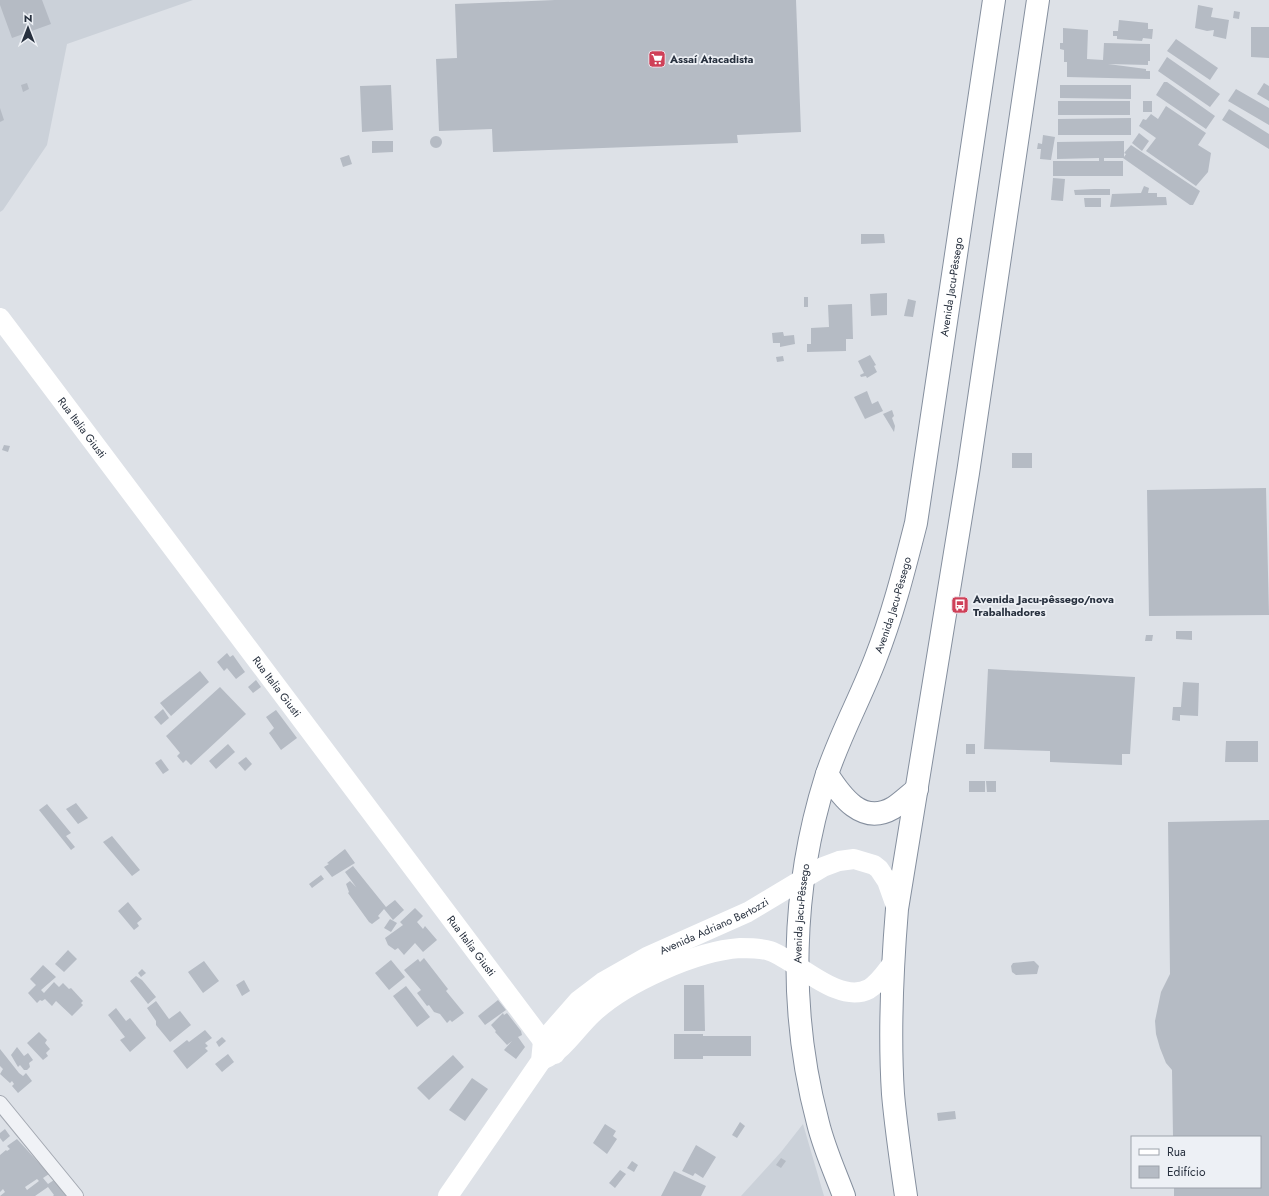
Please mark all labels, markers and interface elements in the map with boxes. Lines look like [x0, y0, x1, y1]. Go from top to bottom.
north arrow [8, 8, 48, 48]
text: N [24, 10, 32, 26]
supermarket icon: Assaí Atacadista [647, 49, 667, 69]
place label: Assaí Atacadista [669, 51, 754, 67]
street label: Avenida Jacu-Pêssego [936, 236, 967, 338]
street label: Rua Italia Giusti [54, 394, 110, 461]
street label: Avenida Jacu-Pêssego [870, 555, 915, 655]
place label: Avenida Jacu-pêssego/nova Trabalhadores [972, 591, 1114, 620]
bus stop icon: Avenida Jacu-pêssego/nova Trabalhadores [950, 595, 970, 615]
street label: Rua Italia Giusti [249, 653, 305, 720]
street label: Avenida Jacu-Pêssego [789, 862, 813, 963]
street label: Avenida Adriano Bertozzi [657, 893, 772, 958]
street label: Rua Italia Giusti [443, 912, 500, 980]
legend [1131, 1136, 1261, 1188]
text: Rua [1167, 1143, 1186, 1161]
text: Edifício [1167, 1163, 1206, 1181]

